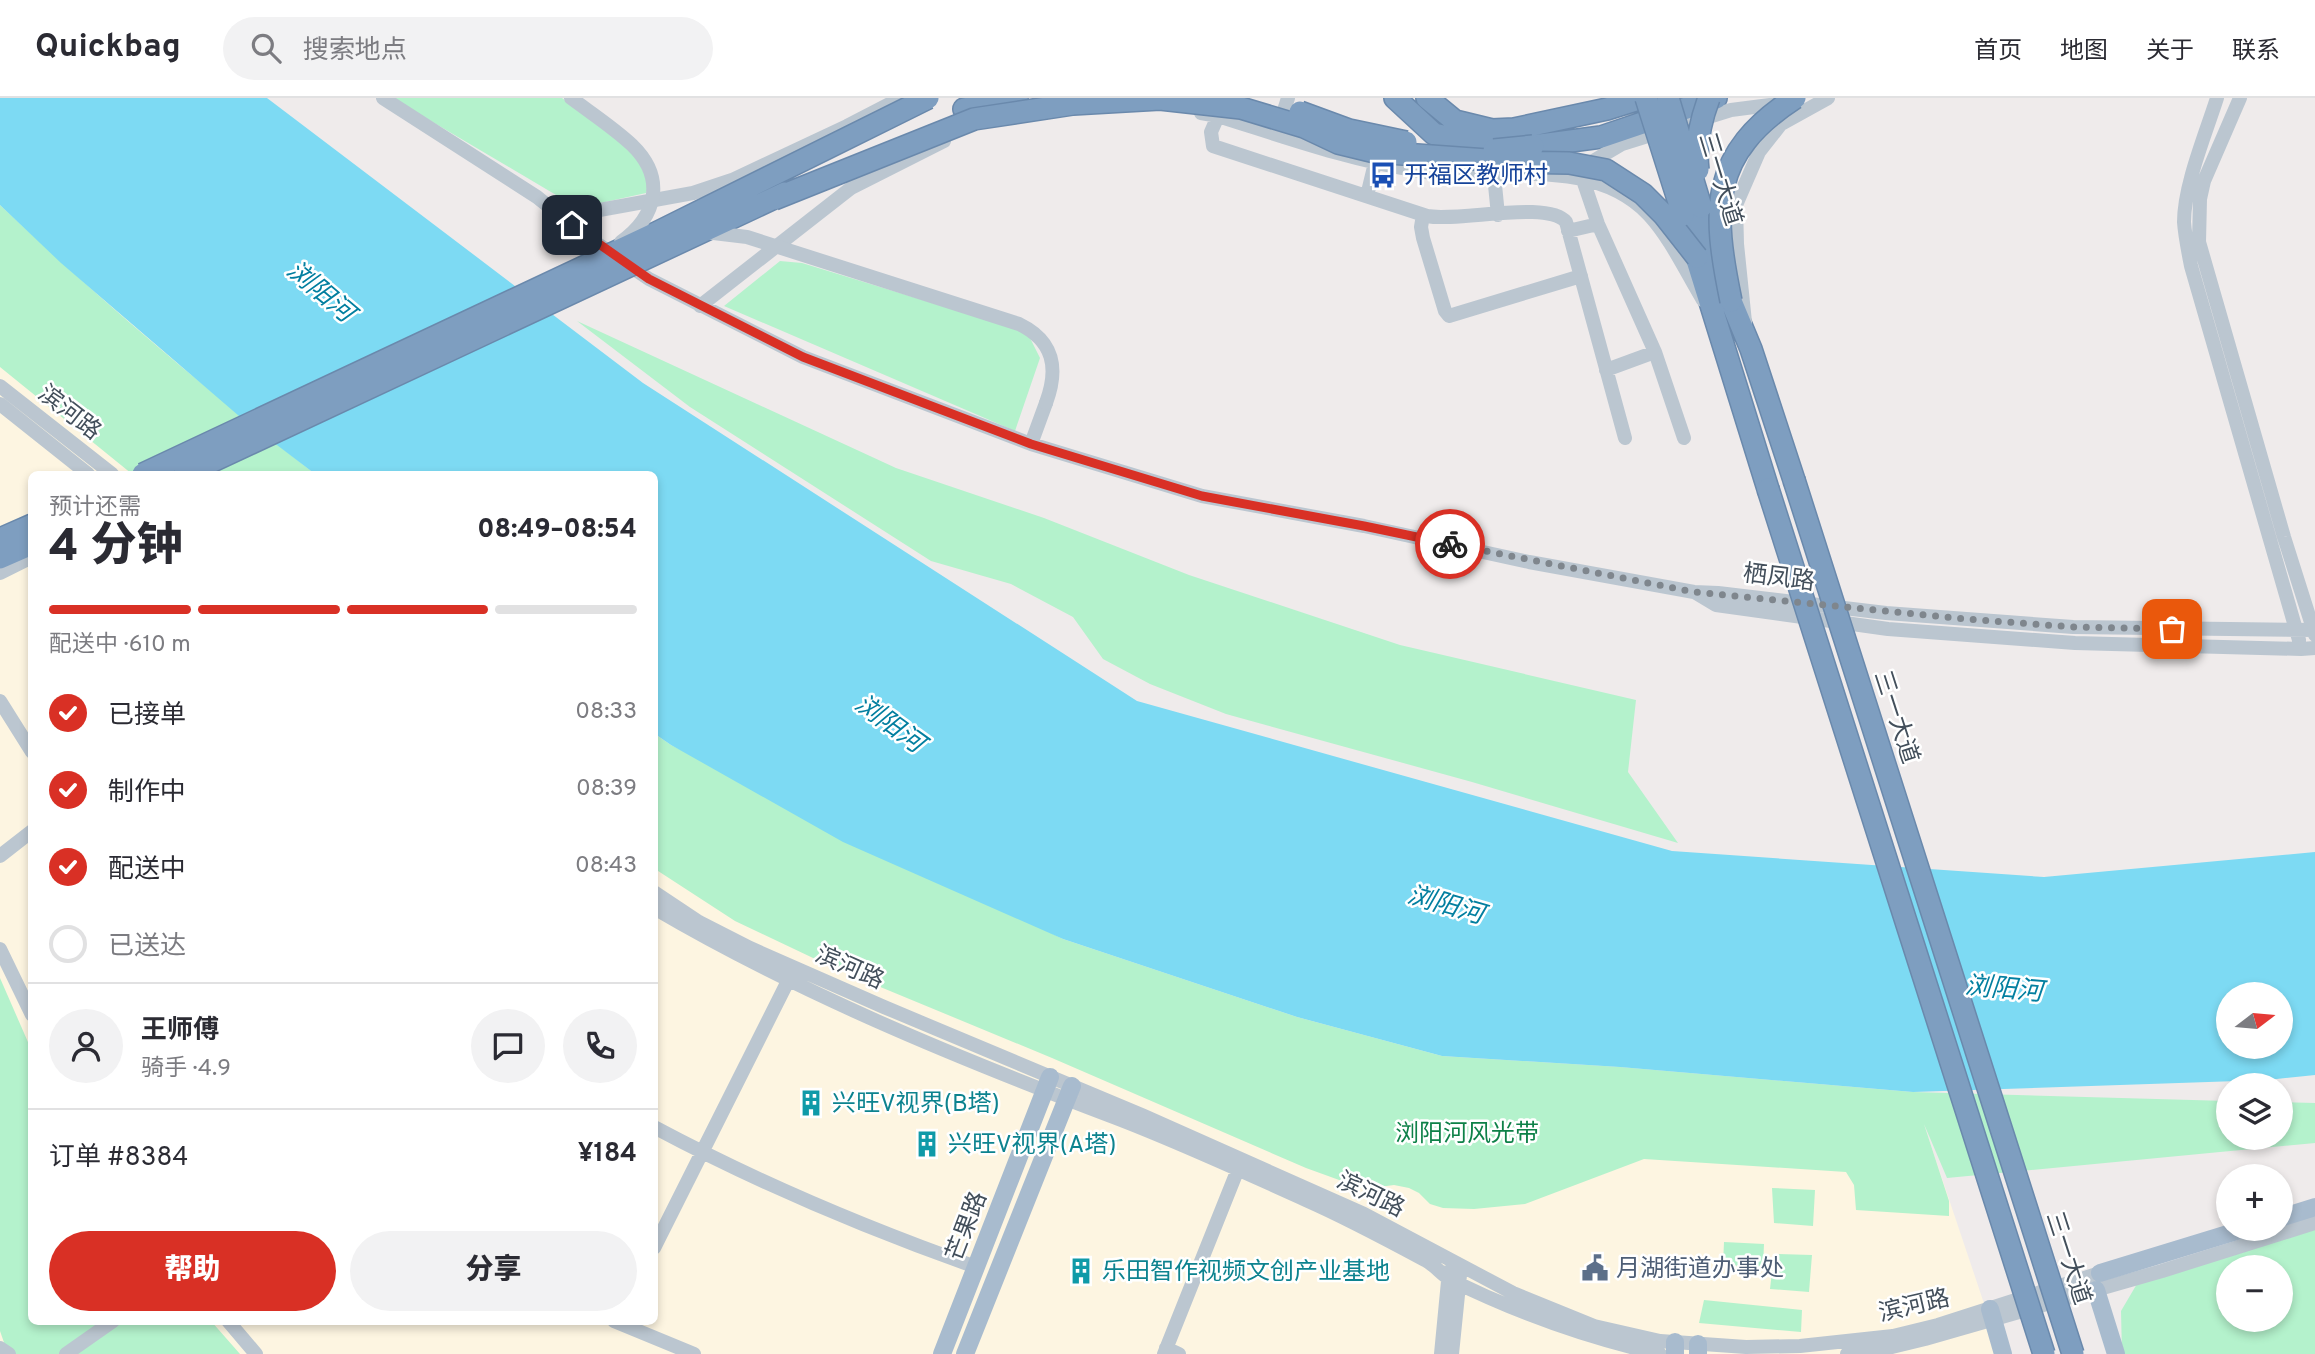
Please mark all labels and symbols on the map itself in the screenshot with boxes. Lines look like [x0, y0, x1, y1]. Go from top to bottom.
street label: 三一大道 [1691, 129, 1747, 230]
bus stop icon: 开福区教师村 [1368, 160, 1398, 190]
place label: 开福区教师村 [1404, 162, 1548, 192]
pin [542, 195, 602, 255]
water label: 浏阳河 [279, 255, 364, 334]
street label: 滨河路 [31, 380, 106, 448]
courier [1415, 509, 1485, 579]
street label: 栖凤路 [1741, 560, 1816, 598]
pin [2142, 599, 2202, 659]
street label: 三一大道 [1866, 667, 1924, 768]
water label: 浏阳河 [847, 689, 934, 764]
water label: 浏阳河 [1403, 880, 1492, 934]
street label: 滨河路 [810, 940, 888, 997]
water label: 浏阳河 [1963, 971, 2049, 1011]
north arrow [2216, 982, 2292, 1059]
building icon: 兴旺V视界(B塔) [796, 1088, 826, 1118]
place label: 兴旺V视界(B塔) [832, 1090, 1000, 1120]
park label: 浏阳河风光带 [1395, 1120, 1539, 1150]
building icon: 兴旺V视界(A塔) [912, 1129, 942, 1159]
place label: 兴旺V视界(A塔) [948, 1131, 1116, 1161]
street label: 滨河路 [1331, 1167, 1409, 1225]
street label: 芒果路 [941, 1188, 995, 1266]
street label: 三一大道 [2038, 1208, 2096, 1309]
public building icon: 月湖街道办事处 [1580, 1253, 1610, 1283]
place label: 月湖街道办事处 [1616, 1255, 1784, 1285]
building icon: 乐田智作视频文创产业基地 [1066, 1256, 1096, 1286]
place label: 乐田智作视频文创产业基地 [1102, 1258, 1390, 1288]
street label: 滨河路 [1876, 1284, 1953, 1330]

